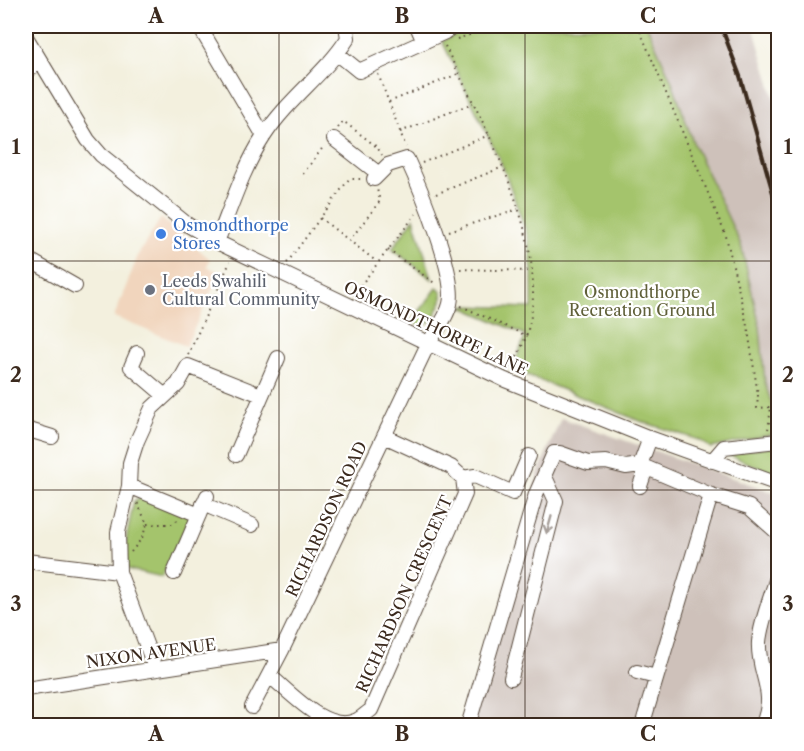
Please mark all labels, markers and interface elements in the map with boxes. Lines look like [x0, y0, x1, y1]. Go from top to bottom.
text: A [147, 4, 164, 28]
text: B [395, 4, 410, 28]
text: C [640, 4, 656, 28]
text: 1 [12, 135, 21, 159]
text: 1 [784, 135, 793, 159]
place label: Osmondthorpe Stores [173, 215, 289, 253]
marker: Osmondthorpe Stores [154, 227, 168, 241]
place label: Leeds Swahili Cultural Community [162, 271, 321, 309]
street label: OSMONDTHORPE LANE [341, 276, 531, 380]
park label: Osmondthorpe Recreation Ground [569, 282, 715, 320]
marker: Leeds Swahili Cultural Community [143, 283, 157, 297]
text: 2 [10, 363, 22, 387]
text: 2 [782, 363, 794, 387]
street label: RICHARDSON ROAD [281, 438, 371, 600]
street label: RICHARDSON CRESCENT [351, 492, 457, 696]
one-way arrow [543, 515, 554, 534]
text: 3 [10, 592, 22, 616]
text: 3 [782, 592, 794, 616]
street label: NIXON AVENUE [85, 634, 217, 672]
text: A [147, 722, 164, 746]
text: B [395, 722, 410, 746]
text: C [640, 722, 656, 746]

